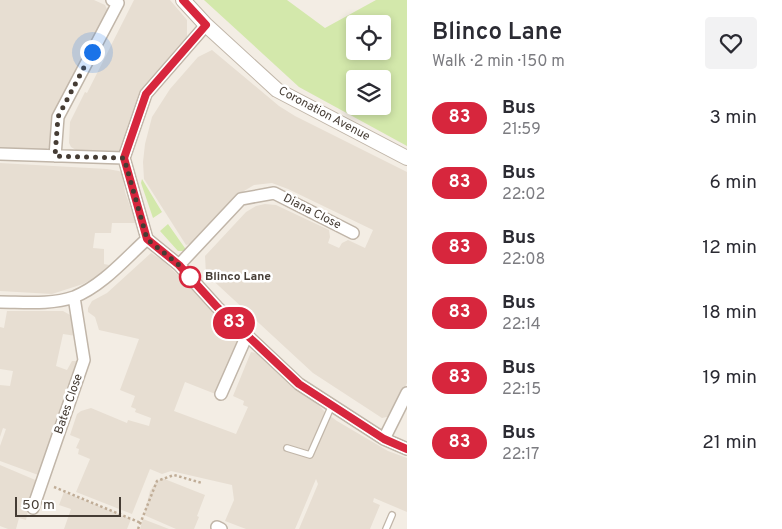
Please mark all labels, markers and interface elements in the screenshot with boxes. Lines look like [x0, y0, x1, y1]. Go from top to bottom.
map controls [346, 15, 391, 115]
button: locate [346, 15, 391, 60]
button: heart [705, 17, 757, 69]
text: Blinco Lane [432, 18, 562, 48]
your location [80, 40, 105, 65]
text: Walk · 2 min · 150 m [432, 52, 565, 72]
button: layers [346, 70, 391, 115]
street label: Coronation Avenue [275, 83, 373, 145]
text: Bus [502, 96, 536, 120]
text: 83 [448, 106, 471, 129]
text: 3 min [709, 106, 757, 130]
text: 21:59 [502, 120, 541, 140]
text: Bus [502, 161, 536, 185]
text: 83 [448, 171, 471, 194]
text: 6 min [710, 171, 757, 195]
text: 22:02 [502, 185, 545, 205]
street label: Diana Close [280, 191, 344, 233]
text: Bus [502, 226, 536, 250]
text: 83 [448, 236, 471, 259]
text: 12 min [702, 236, 757, 260]
text: 22:08 [502, 250, 545, 270]
marker: Blinco Lane [179, 266, 201, 288]
place label: Blinco Lane [205, 269, 271, 285]
text: Bus [502, 291, 536, 315]
text: 83 [448, 301, 471, 324]
text: 18 min [702, 301, 757, 325]
line badge: 83 [212, 307, 256, 339]
text: 83 [223, 311, 245, 334]
text: 22:14 [502, 315, 541, 335]
text: Bus [502, 356, 536, 380]
text: 83 [448, 366, 471, 389]
text: 19 min [702, 366, 757, 390]
street label: Bates Close [51, 372, 87, 436]
text: 22:15 [502, 380, 541, 400]
text: Bus [502, 421, 536, 445]
text: 83 [448, 431, 471, 454]
text: 21 min [702, 431, 757, 455]
text: 22:17 [502, 445, 539, 465]
scale bar [15, 494, 121, 517]
text: 50 m [22, 497, 55, 514]

